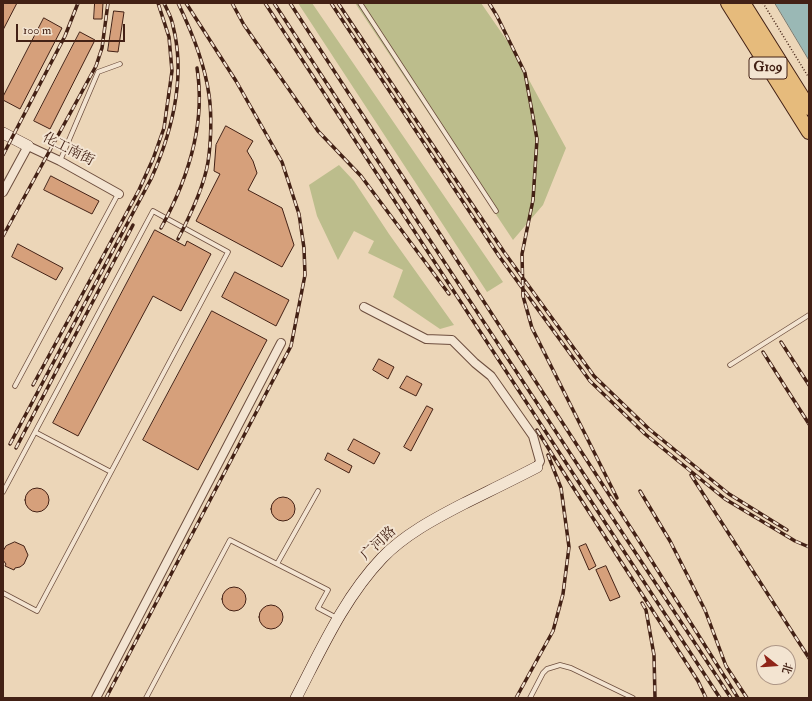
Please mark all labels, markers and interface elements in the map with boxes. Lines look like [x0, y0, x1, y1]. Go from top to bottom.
scale bar [18, 16, 127, 42]
text: 100 m [23, 23, 51, 38]
road number: G109 [749, 57, 787, 79]
street label: 化工南街 [39, 130, 97, 170]
street label: 广河路 [358, 524, 400, 564]
north arrow [756, 645, 796, 685]
text: 北 [779, 661, 795, 676]

